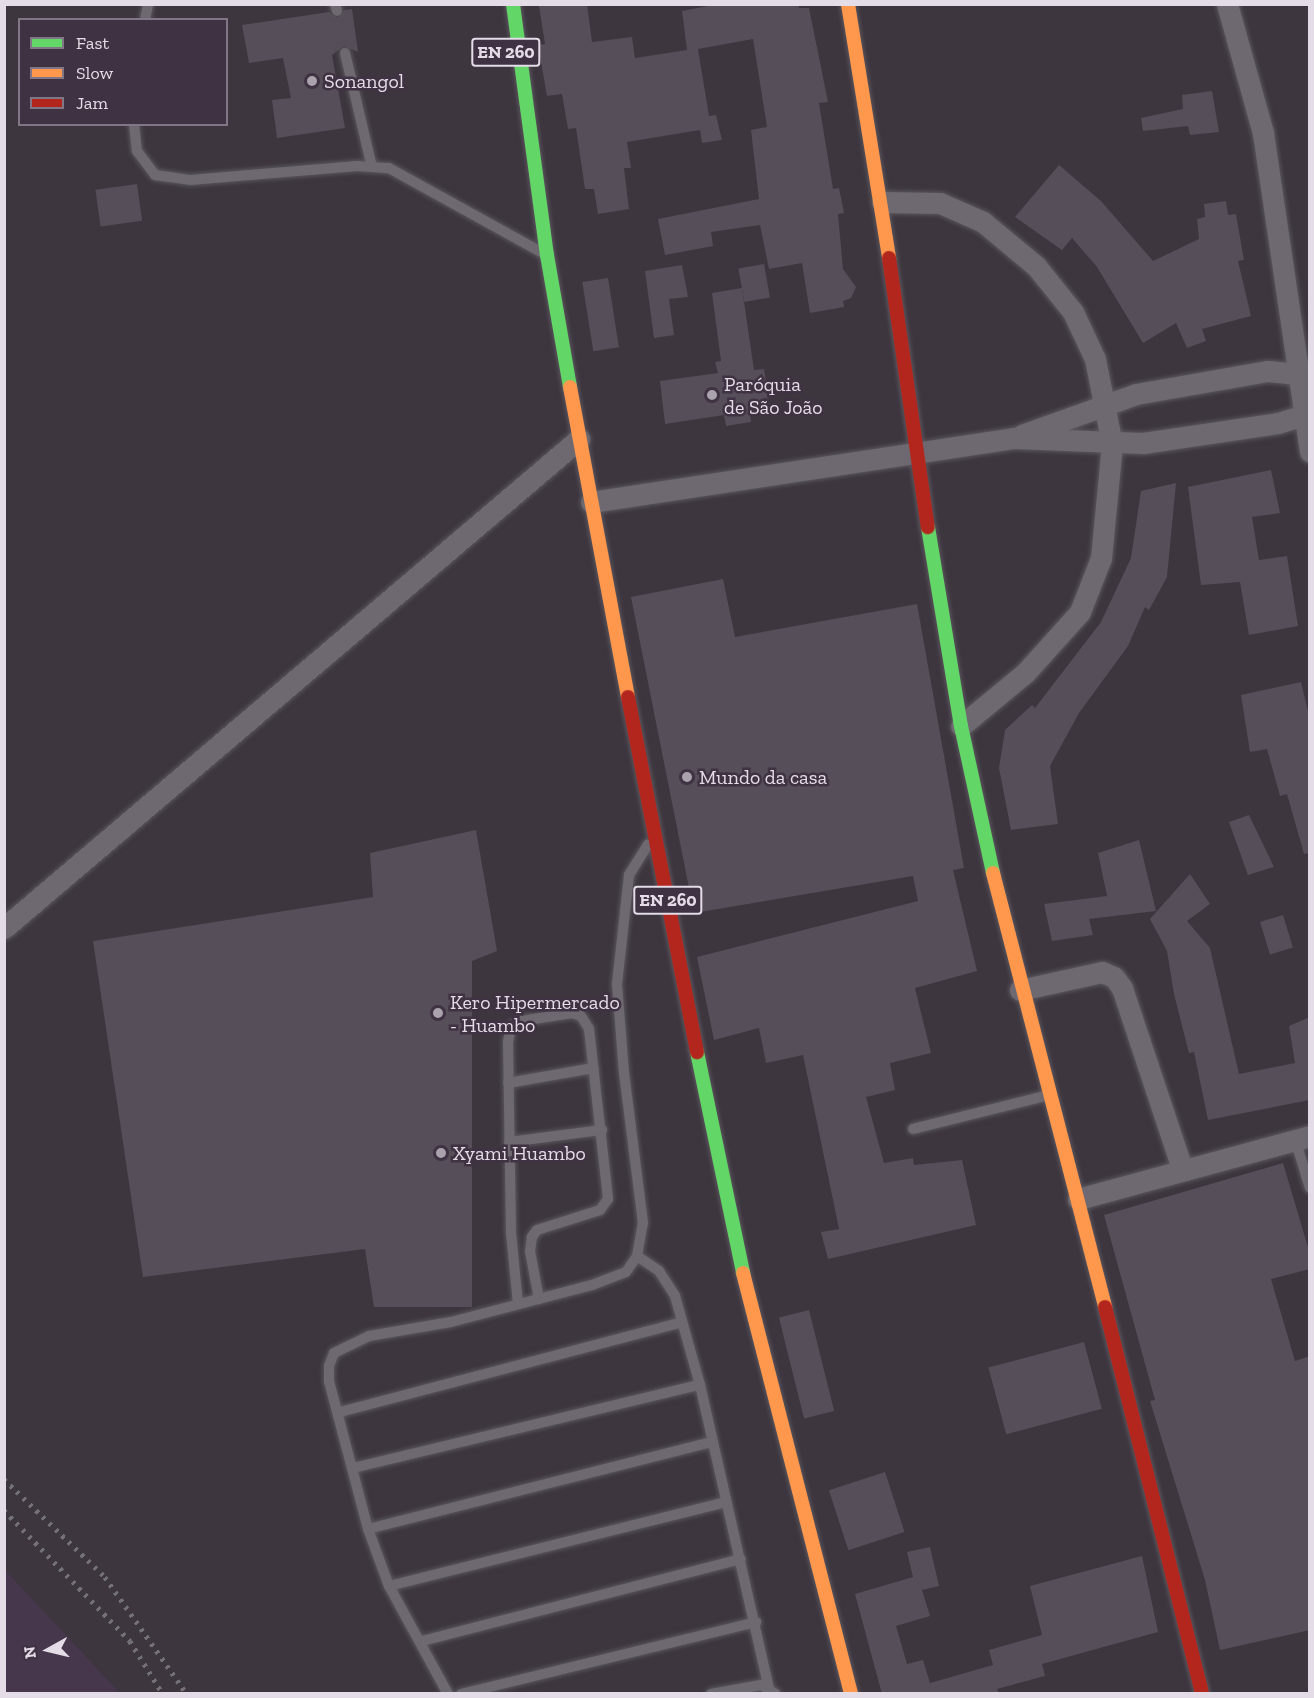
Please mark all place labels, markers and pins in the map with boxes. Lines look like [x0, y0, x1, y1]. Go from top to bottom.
place label: Sonangol [324, 69, 404, 93]
marker: Sonangol [305, 74, 319, 88]
place label: Paróquia de São João [724, 372, 823, 419]
marker: Paróquia de São João [705, 388, 719, 402]
place label: Mundo da casa [699, 765, 827, 789]
marker: Mundo da casa [680, 770, 694, 784]
place label: Kero Hipermercado - Huambo [450, 990, 620, 1037]
marker: Kero Hipermercado - Huambo [431, 1006, 445, 1020]
place label: Xyami Huambo [453, 1141, 586, 1165]
marker: Xyami Huambo [434, 1146, 448, 1160]

